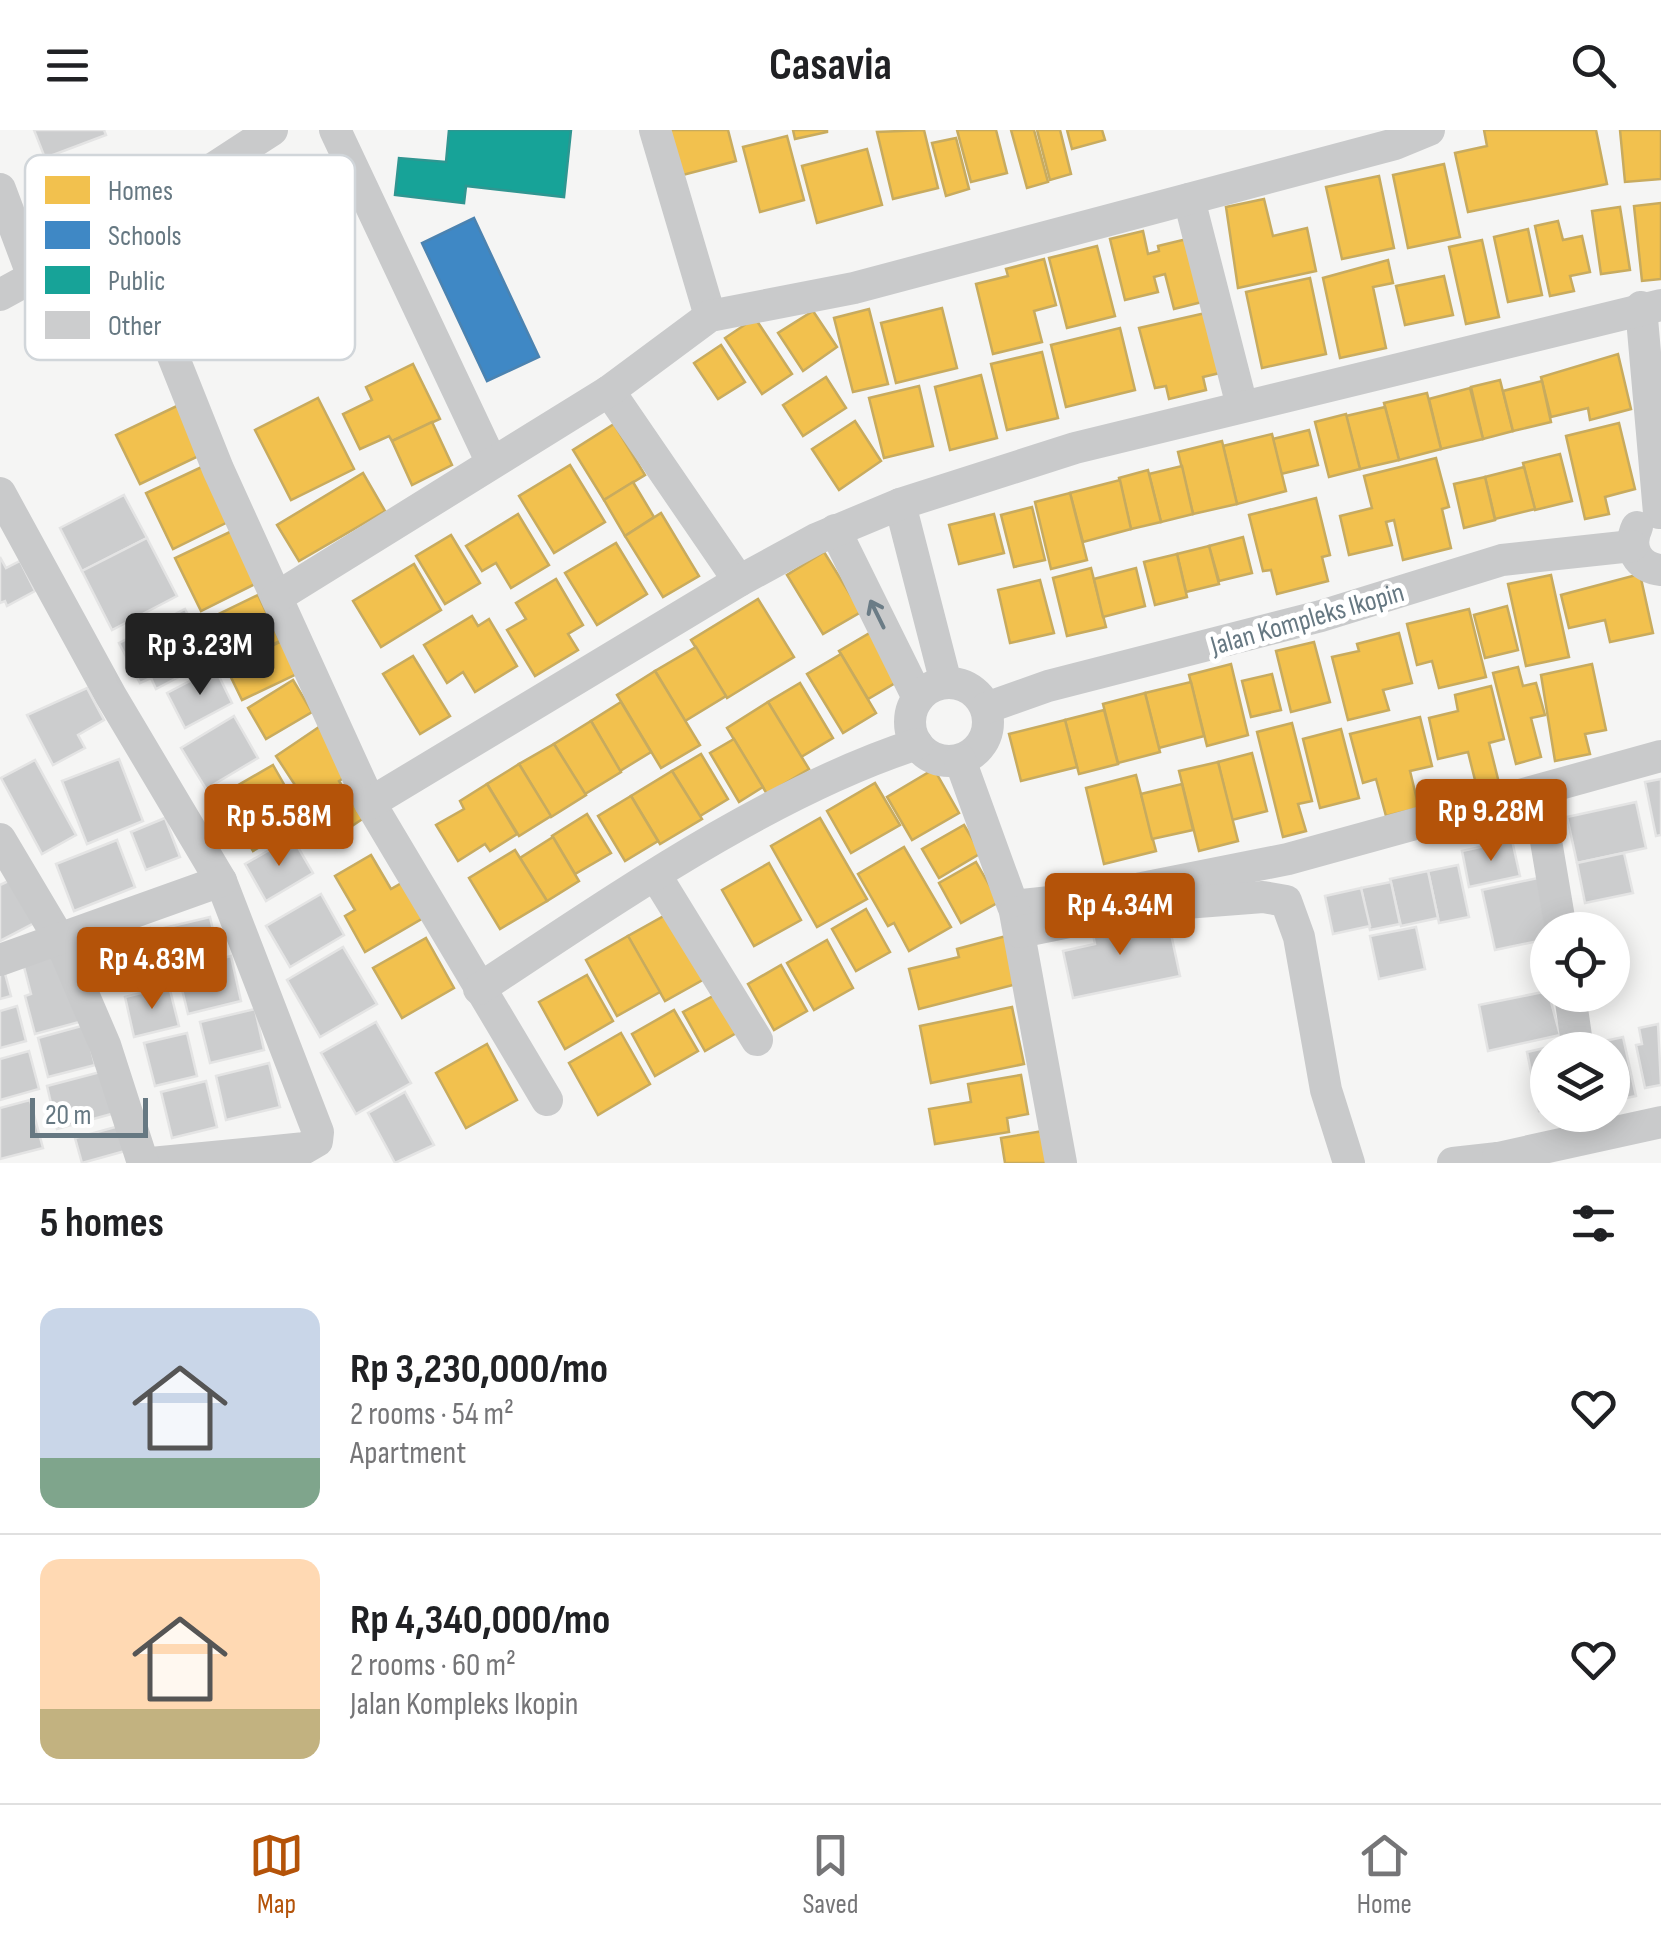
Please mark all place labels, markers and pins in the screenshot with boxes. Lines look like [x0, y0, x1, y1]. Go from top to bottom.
pin: Rp 3.23M [97, 613, 303, 698]
pin: Rp 9.28M [1388, 779, 1594, 864]
pin: Rp 5.58M [176, 784, 382, 869]
pin: Rp 4.34M [1017, 873, 1223, 958]
pin: Rp 4.83M [49, 927, 255, 1012]

